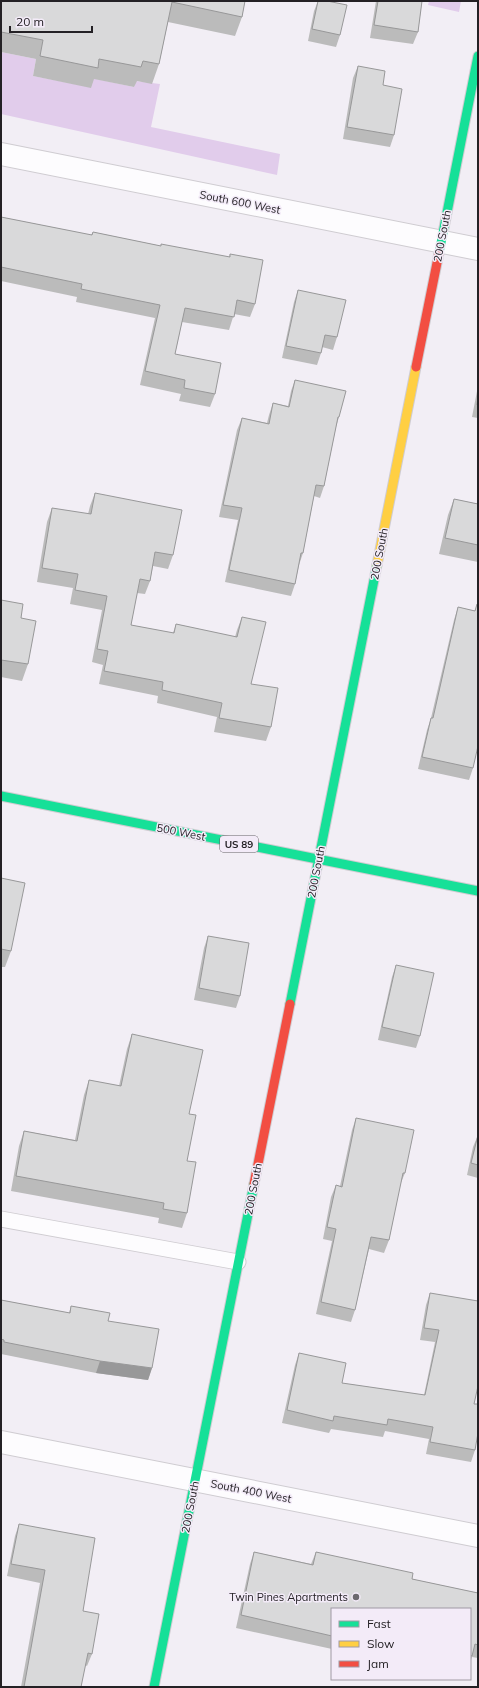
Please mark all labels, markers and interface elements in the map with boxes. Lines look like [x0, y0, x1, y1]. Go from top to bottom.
scale bar [10, 8, 92, 34]
text: 20 m [16, 14, 44, 29]
street label: South 600 West [198, 187, 282, 217]
street label: 200 South [430, 209, 454, 263]
street label: 200 South [367, 527, 391, 581]
street label: 500 West [155, 820, 207, 844]
road number: US 89 [220, 836, 258, 852]
street label: 200 South [304, 845, 328, 899]
street label: 200 South [241, 1162, 265, 1216]
street label: South 400 West [209, 1476, 293, 1506]
street label: 200 South [178, 1480, 202, 1534]
place label: Twin Pines Apartments [229, 1590, 348, 1604]
marker: Twin Pines Apartments [351, 1592, 361, 1602]
legend [331, 1608, 471, 1680]
text: Fast [367, 1616, 391, 1631]
text: Slow [367, 1636, 395, 1651]
text: Jam [367, 1656, 389, 1671]

